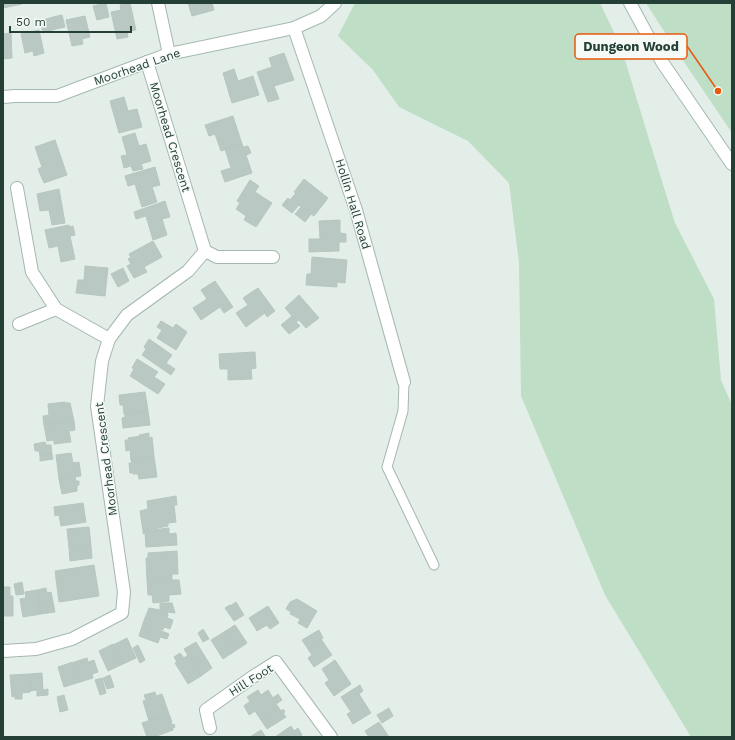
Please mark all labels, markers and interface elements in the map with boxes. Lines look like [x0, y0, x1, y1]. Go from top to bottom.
scale bar [10, 8, 131, 34]
text: 50 m [16, 15, 46, 29]
callout: Dungeon Wood [575, 34, 687, 59]
text: Dungeon Wood [583, 39, 679, 54]
street label: Moorhead Lane [92, 46, 182, 88]
street label: Moorhead Crescent [147, 80, 193, 194]
street label: Hollin Hall Road [333, 157, 373, 251]
street label: Moorhead Crescent [92, 401, 120, 517]
street label: Hill Foot [227, 661, 275, 699]

